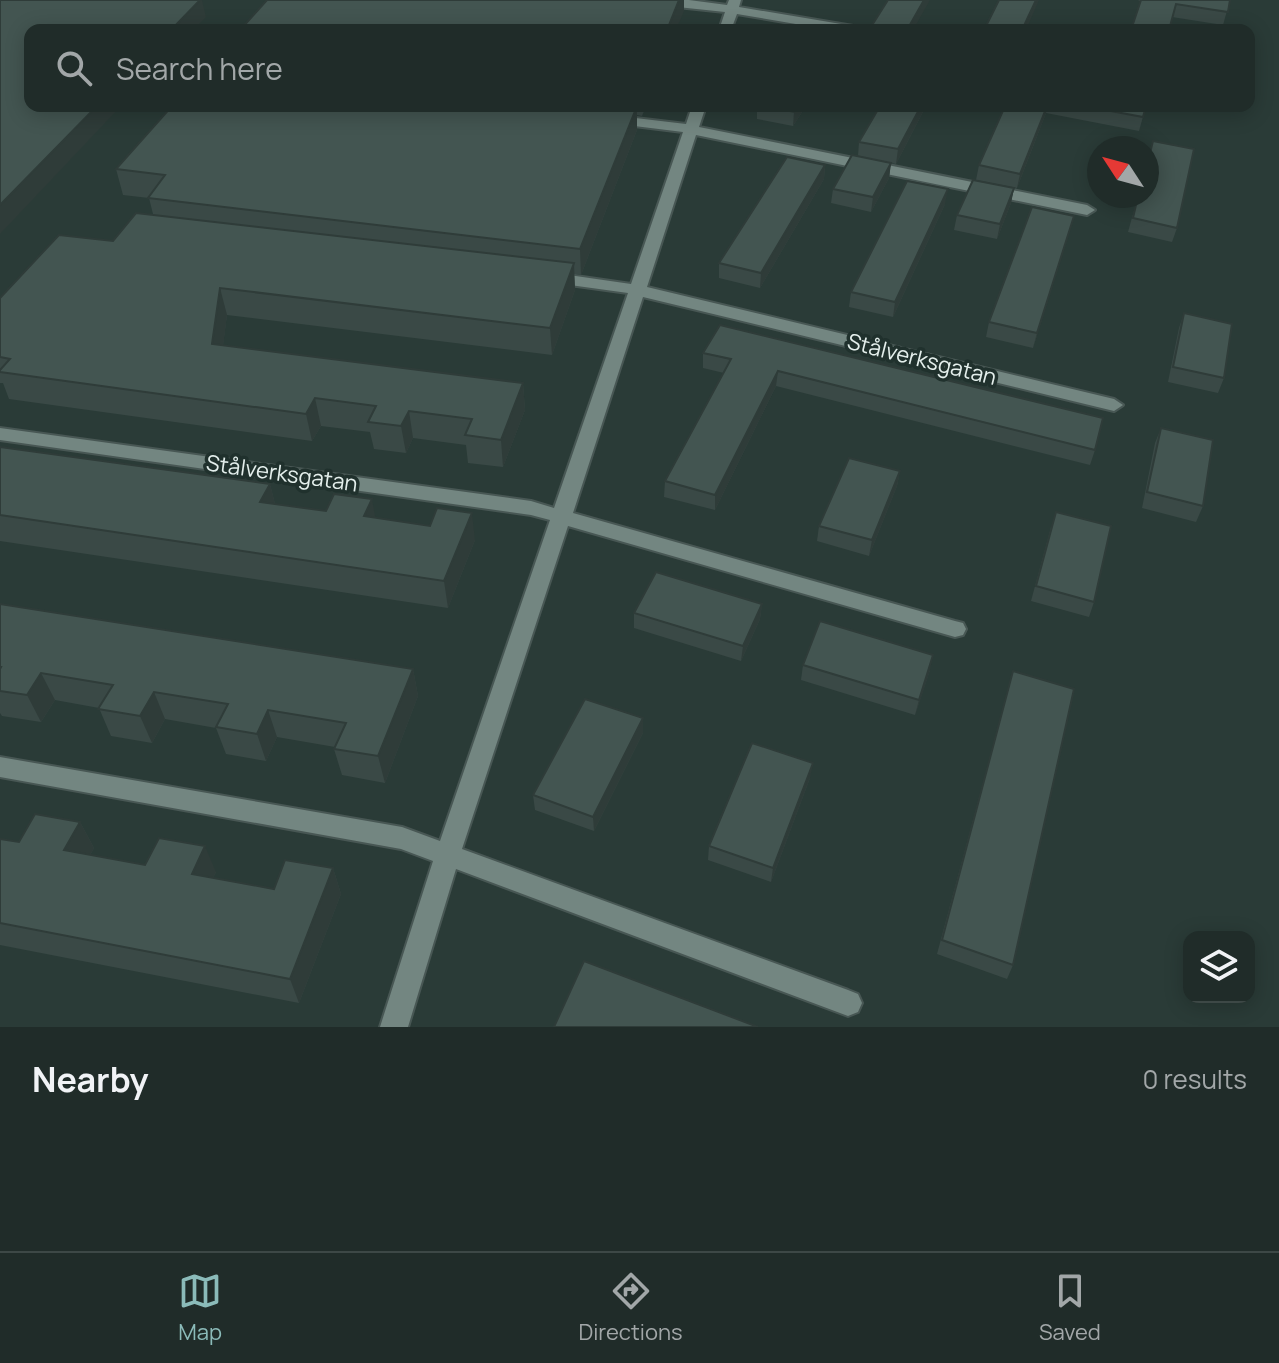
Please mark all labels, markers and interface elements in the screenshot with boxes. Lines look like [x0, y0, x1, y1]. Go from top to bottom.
search box [24, 24, 1255, 112]
icon: search [52, 46, 96, 90]
text: Search here [116, 48, 283, 89]
north arrow [1087, 136, 1159, 208]
street label: Stålverksgatan [844, 326, 1000, 392]
street label: Stålverksgatan [204, 448, 360, 498]
map controls [1183, 931, 1255, 1003]
button: layers [1183, 931, 1255, 1003]
text: Nearby [32, 1056, 148, 1102]
text: 0 results [1142, 1061, 1247, 1097]
tab: Map [178, 1269, 222, 1347]
tab: Directions [578, 1269, 683, 1347]
tab: Saved [1039, 1269, 1101, 1347]

